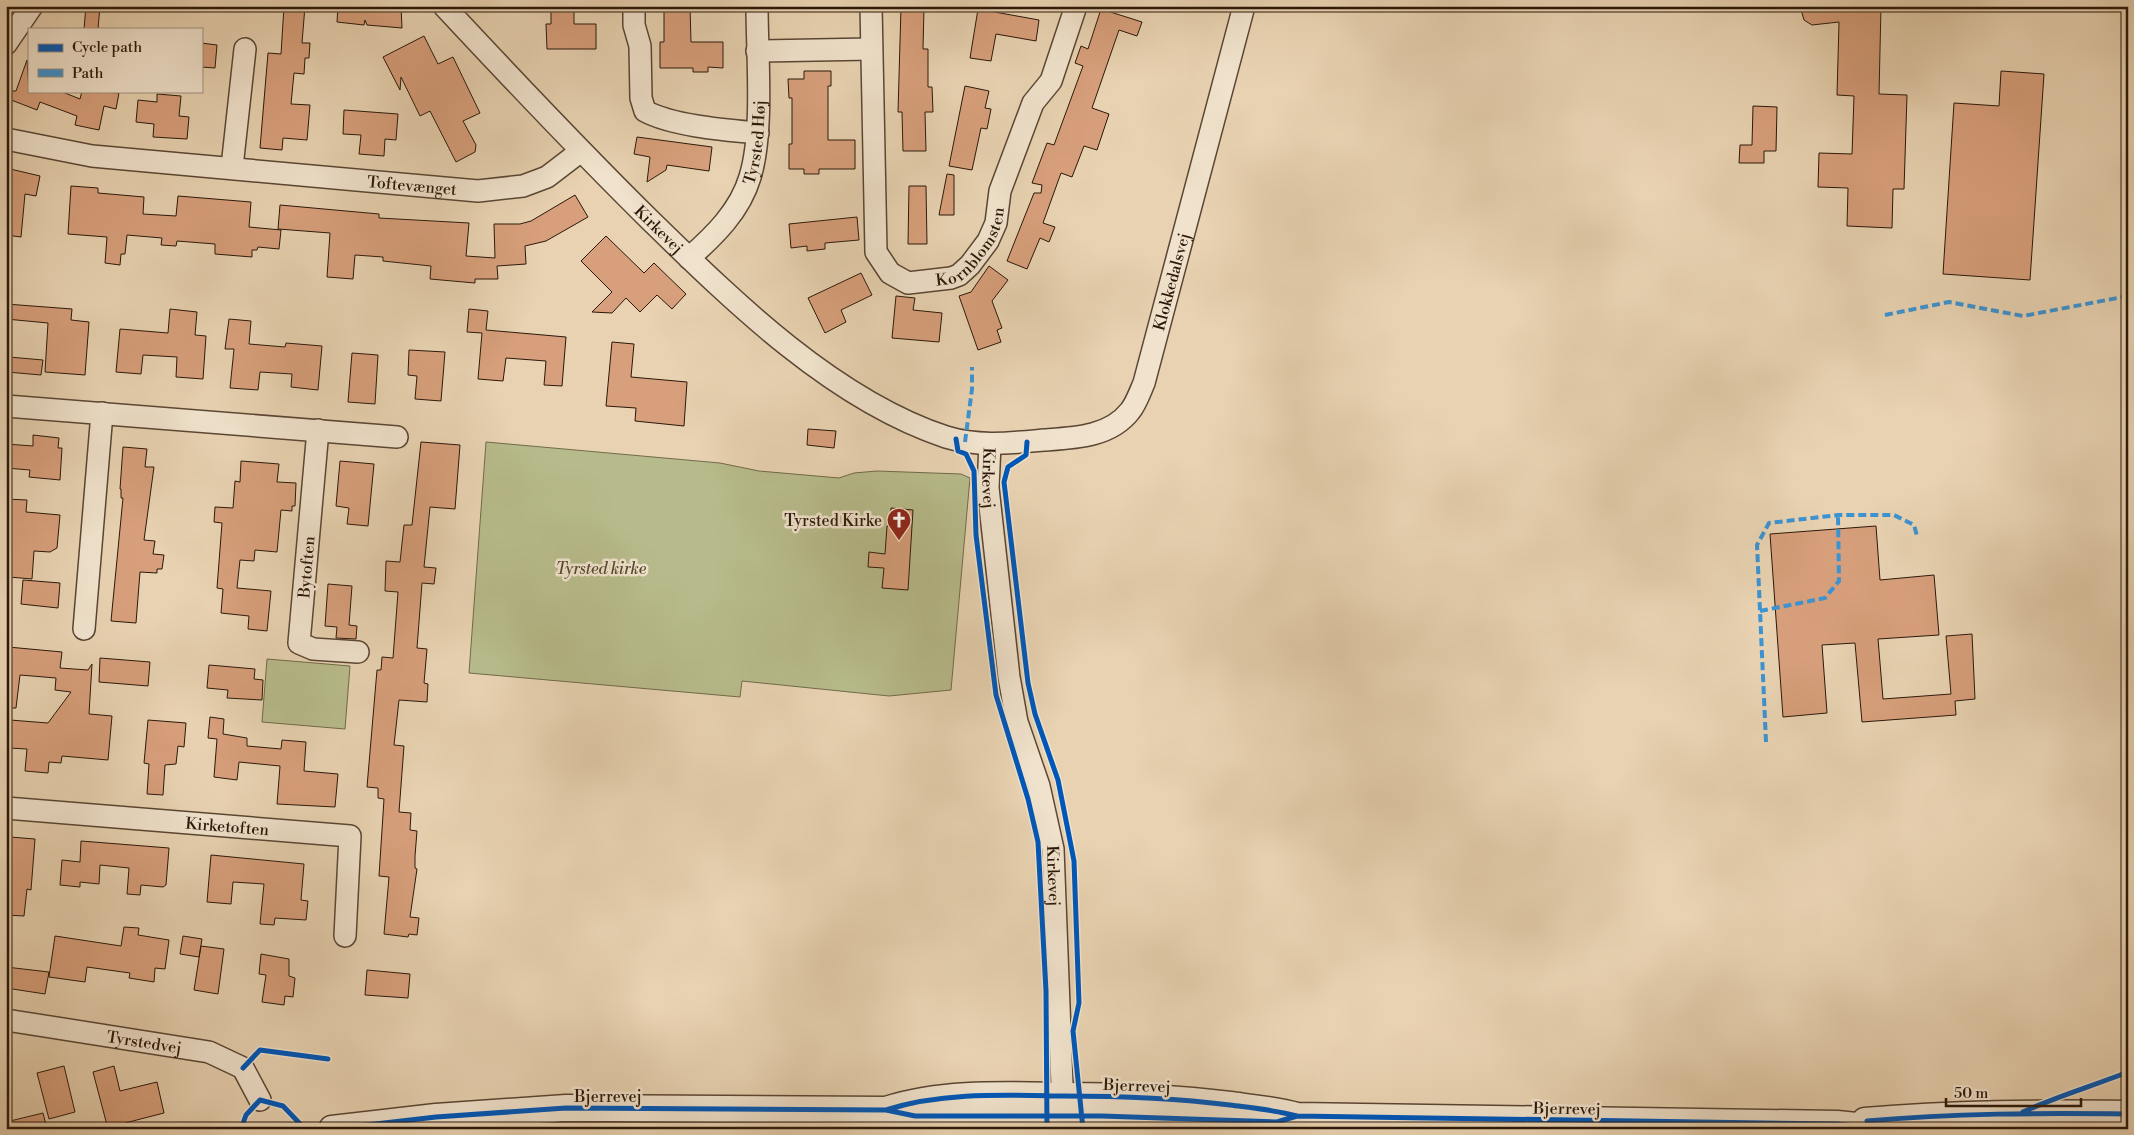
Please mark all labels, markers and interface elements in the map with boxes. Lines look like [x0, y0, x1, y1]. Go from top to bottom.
legend [28, 28, 202, 92]
text: Cycle path [72, 38, 142, 57]
text: Path [72, 64, 104, 83]
street label: Tyrsted Høj [739, 100, 770, 187]
street label: Toftevænget [366, 172, 458, 200]
street label: Kirkevej [630, 201, 687, 258]
street label: Kornblomsten [935, 206, 1009, 291]
street label: Klokkedalsvej [1149, 231, 1194, 333]
street label: Kirkevej [977, 447, 999, 510]
church icon: Tyrsted Kirke [886, 507, 912, 541]
place label: Tyrsted Kirke [784, 511, 882, 531]
street label: Bytoften [294, 535, 320, 600]
park label: Tyrsted kirke [556, 559, 647, 579]
street label: Kirketoften [185, 814, 270, 840]
street label: Kirkevej [1042, 845, 1064, 907]
street label: Tyrstedvej [105, 1027, 183, 1059]
street label: Bjerrevej [1102, 1075, 1171, 1097]
scale bar [1946, 1075, 2082, 1107]
text: 50 m [1954, 1084, 1988, 1103]
street label: Bjerrevej [573, 1087, 642, 1107]
street label: Bjerrevej [1532, 1098, 1601, 1120]

